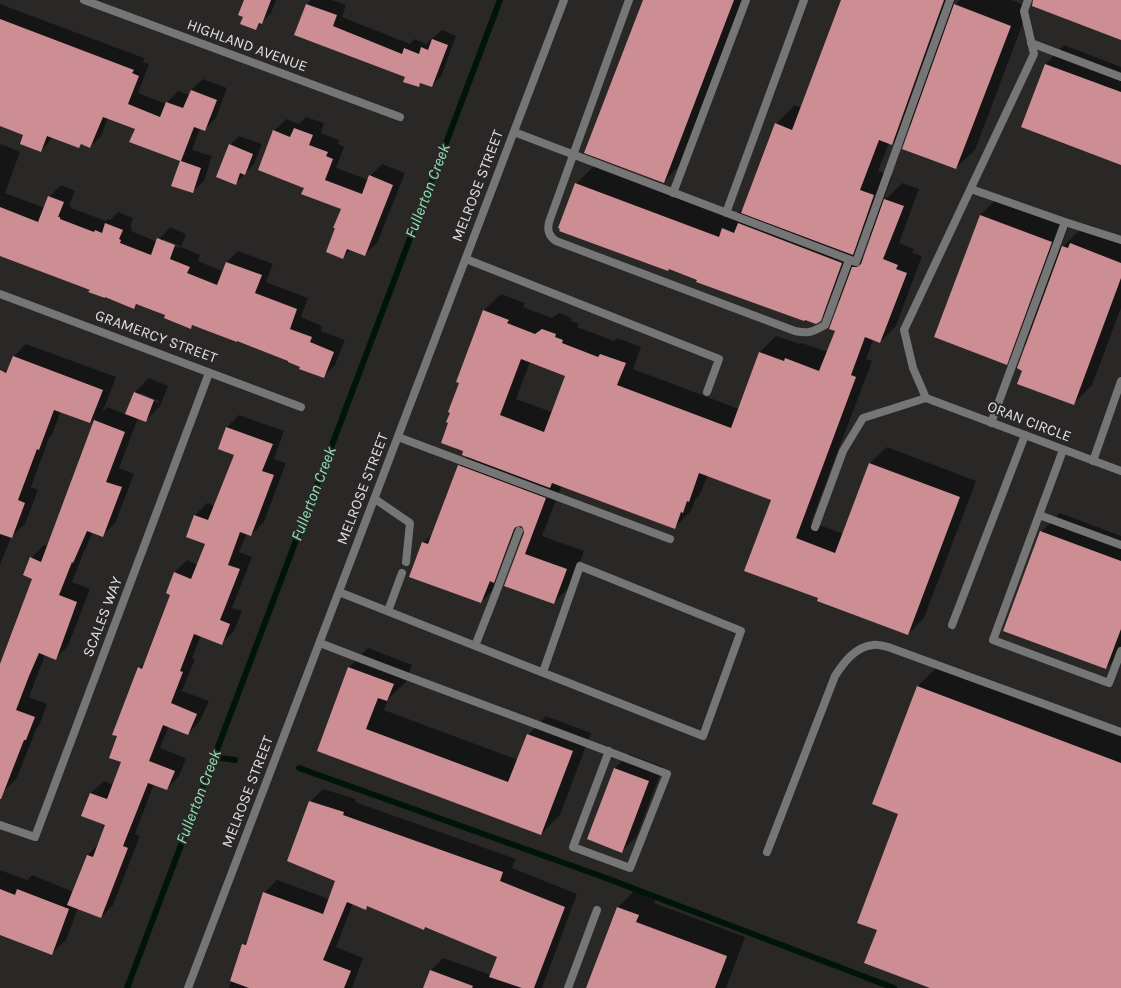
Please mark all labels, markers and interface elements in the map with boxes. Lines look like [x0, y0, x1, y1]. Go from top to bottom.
street label: HIGHLAND AVENUE [184, 16, 310, 76]
street label: MELROSE STREET [448, 128, 508, 244]
water label: Fullerton Creek [401, 141, 455, 241]
street label: GRAMERCY STREET [92, 306, 220, 368]
street label: ORAN CIRCLE [984, 398, 1074, 446]
street label: MELROSE STREET [333, 431, 393, 547]
water label: Fullerton Creek [287, 444, 341, 544]
street label: SCALES WAY [79, 574, 127, 660]
street label: MELROSE STREET [218, 734, 278, 850]
water label: Fullerton Creek [172, 747, 226, 847]

